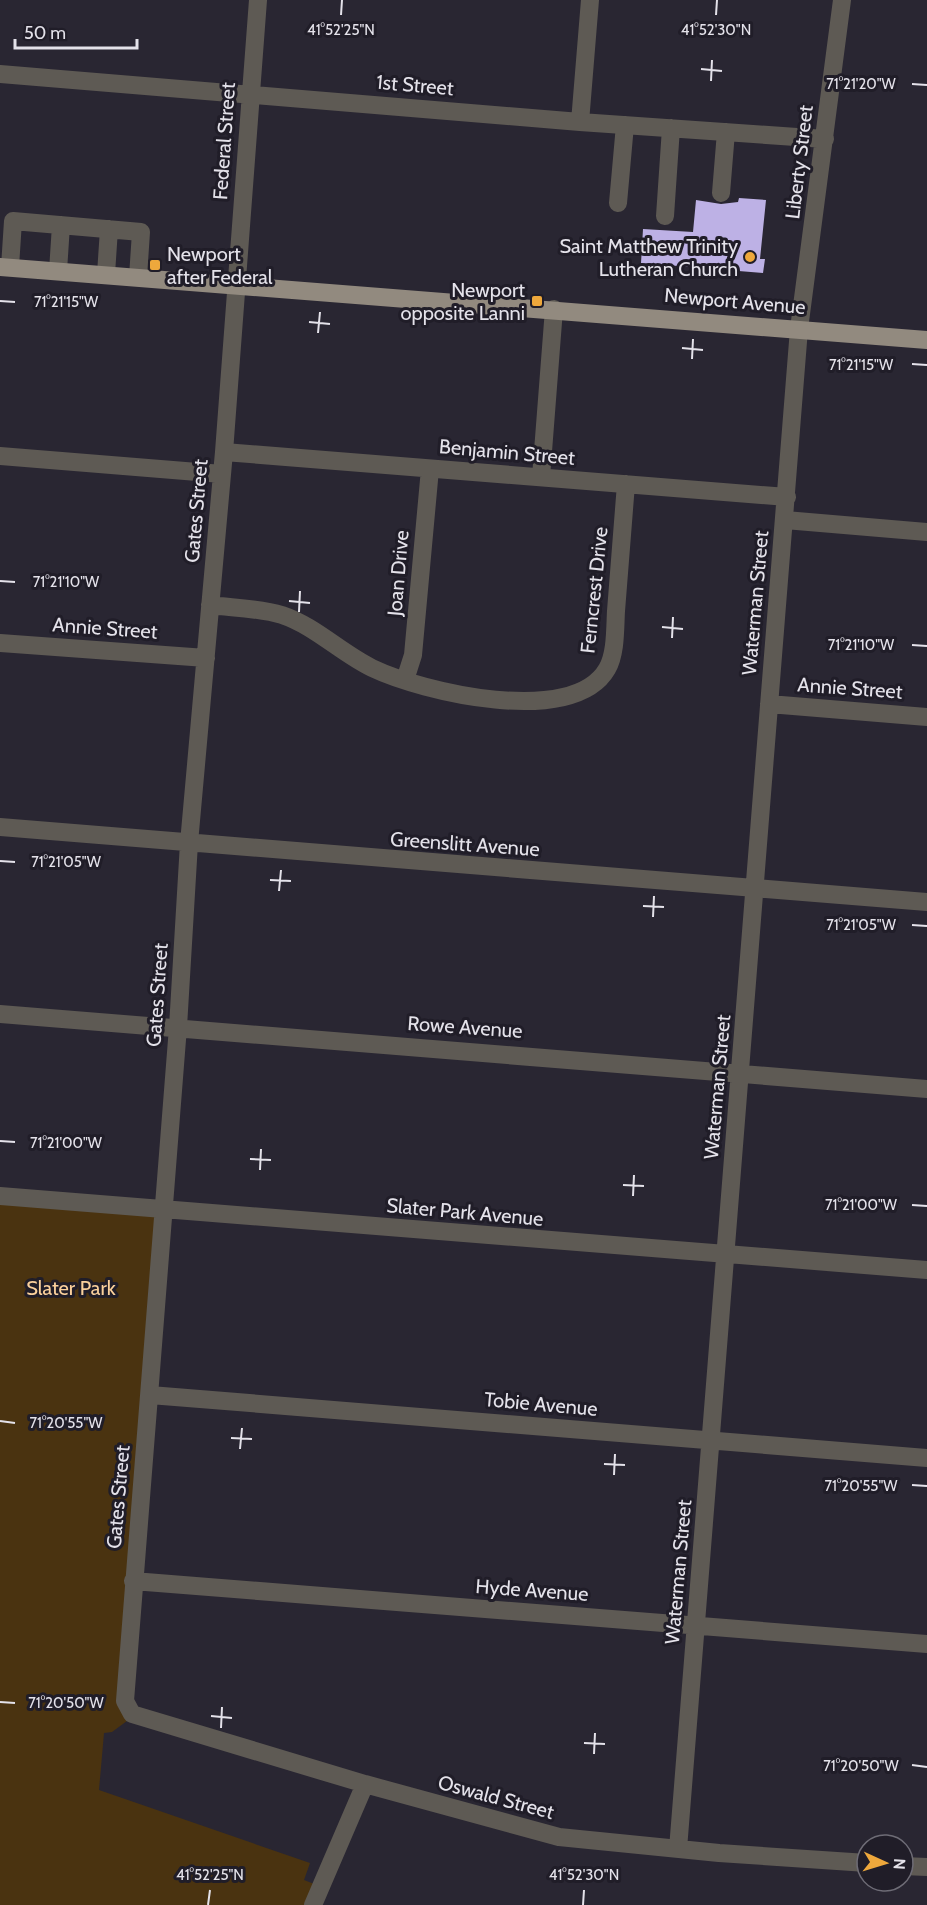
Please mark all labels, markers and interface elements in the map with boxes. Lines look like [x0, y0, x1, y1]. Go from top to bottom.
scale bar [15, 12, 136, 50]
text: 41°52'25"N [307, 21, 375, 39]
text: 41°52'30"N [681, 21, 751, 39]
text: 50 m [24, 22, 66, 44]
street label: 1st Street [375, 70, 455, 100]
text: 71°21'20"W [826, 75, 897, 93]
street label: Federal Street [208, 81, 240, 200]
street label: Liberty Street [780, 103, 818, 220]
place label: Saint Matthew Trinity Lutheran Church [559, 234, 738, 281]
place label: Newport after Federal [167, 242, 273, 289]
marker: Saint Matthew Trinity Lutheran Church [743, 250, 757, 264]
marker: Newport after Federal [148, 258, 162, 272]
place label: Newport opposite Lanni [401, 278, 525, 325]
street label: Newport Avenue [663, 283, 807, 319]
text: 71°21'15"W [34, 293, 99, 311]
marker: Newport opposite Lanni [530, 294, 544, 308]
text: 71°21'15"W [829, 356, 894, 374]
street label: Benjamin Street [438, 434, 576, 470]
street label: Gates Street [180, 458, 213, 564]
street label: Ferncrest Drive [575, 526, 613, 654]
street label: Joan Drive [382, 529, 414, 618]
street label: Waterman Street [737, 529, 773, 676]
text: 71°21'10"W [33, 573, 100, 591]
street label: Annie Street [52, 612, 158, 644]
text: 71°21'10"W [828, 636, 895, 654]
street label: Annie Street [797, 672, 903, 704]
street label: Greenslitt Avenue [390, 827, 540, 861]
text: 71°21'05"W [31, 853, 102, 871]
text: 71°21'05"W [826, 916, 897, 934]
street label: Gates Street [141, 942, 173, 1048]
street label: Rowe Avenue [407, 1011, 523, 1043]
street label: Waterman Street [699, 1013, 735, 1160]
text: 71°21'00"W [30, 1134, 103, 1152]
street label: Slater Park Avenue [386, 1193, 544, 1231]
text: 71°21'00"W [825, 1196, 898, 1214]
park label: Slater Park [26, 1276, 116, 1300]
street label: Tobie Avenue [483, 1387, 599, 1421]
text: 71°20'55"W [30, 1414, 103, 1432]
street label: Gates Street [102, 1444, 135, 1550]
text: 71°20'55"W [825, 1477, 898, 1495]
street label: Waterman Street [660, 1498, 696, 1645]
street label: Hyde Avenue [475, 1574, 589, 1606]
text: 71°20'50"W [28, 1694, 104, 1712]
text: 71°20'50"W [823, 1757, 899, 1775]
street label: Oswald Street [435, 1770, 557, 1824]
north arrow [855, 1833, 915, 1893]
text: N [890, 1858, 909, 1870]
text: 41°52'25"N [176, 1866, 244, 1884]
text: 41°52'30"N [549, 1866, 619, 1884]

